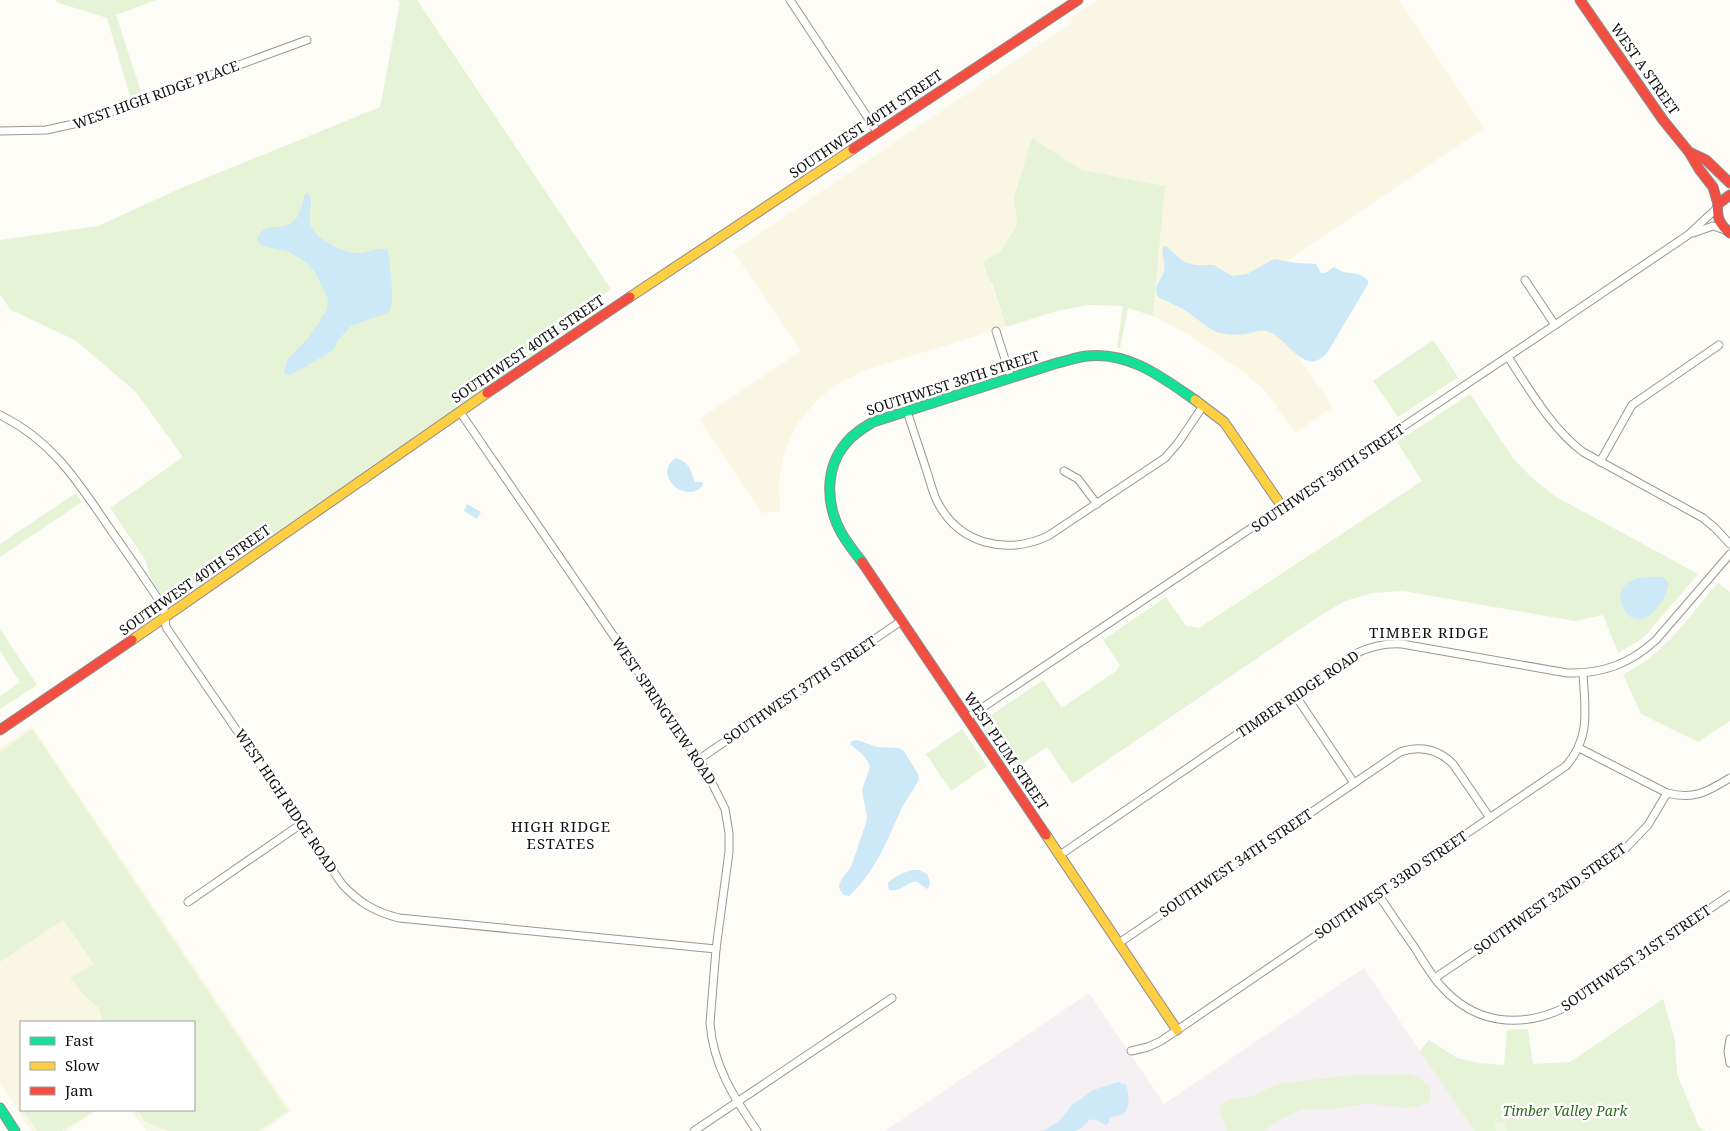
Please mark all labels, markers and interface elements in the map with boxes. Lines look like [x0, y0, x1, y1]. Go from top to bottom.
street label: WEST A STREET [1607, 19, 1684, 119]
street label: WEST HIGH RIDGE PLACE [70, 56, 241, 133]
street label: SOUTHWEST 40TH STREET [785, 65, 946, 182]
street label: SOUTHWEST 40TH STREET [447, 290, 608, 407]
street label: SOUTHWEST 38TH STREET [864, 345, 1042, 419]
street label: SOUTHWEST 36TH STREET [1247, 419, 1408, 536]
street label: SOUTHWEST 40TH STREET [115, 520, 275, 639]
district label: TIMBER RIDGE [1369, 622, 1489, 642]
street label: SOUTHWEST 37TH STREET [719, 631, 880, 748]
street label: WEST SPRINGVIEW ROAD [608, 633, 721, 788]
street label: TIMBER RIDGE ROAD [1233, 646, 1363, 742]
street label: WEST PLUM STREET [960, 688, 1053, 814]
street label: WEST HIGH RIDGE ROAD [231, 725, 342, 876]
street label: SOUTHWEST 34TH STREET [1155, 804, 1316, 921]
district label: HIGH RIDGE ESTATES [511, 816, 611, 853]
street label: SOUTHWEST 33RD STREET [1311, 826, 1471, 943]
street label: SOUTHWEST 32ND STREET [1470, 838, 1630, 959]
street label: SOUTHWEST 31ST STREET [1557, 900, 1715, 1015]
legend [20, 1021, 195, 1111]
text: Fast [65, 1030, 94, 1050]
text: Slow [65, 1055, 99, 1075]
text: Jam [64, 1080, 93, 1100]
park label: Timber Valley Park [1503, 1101, 1628, 1120]

